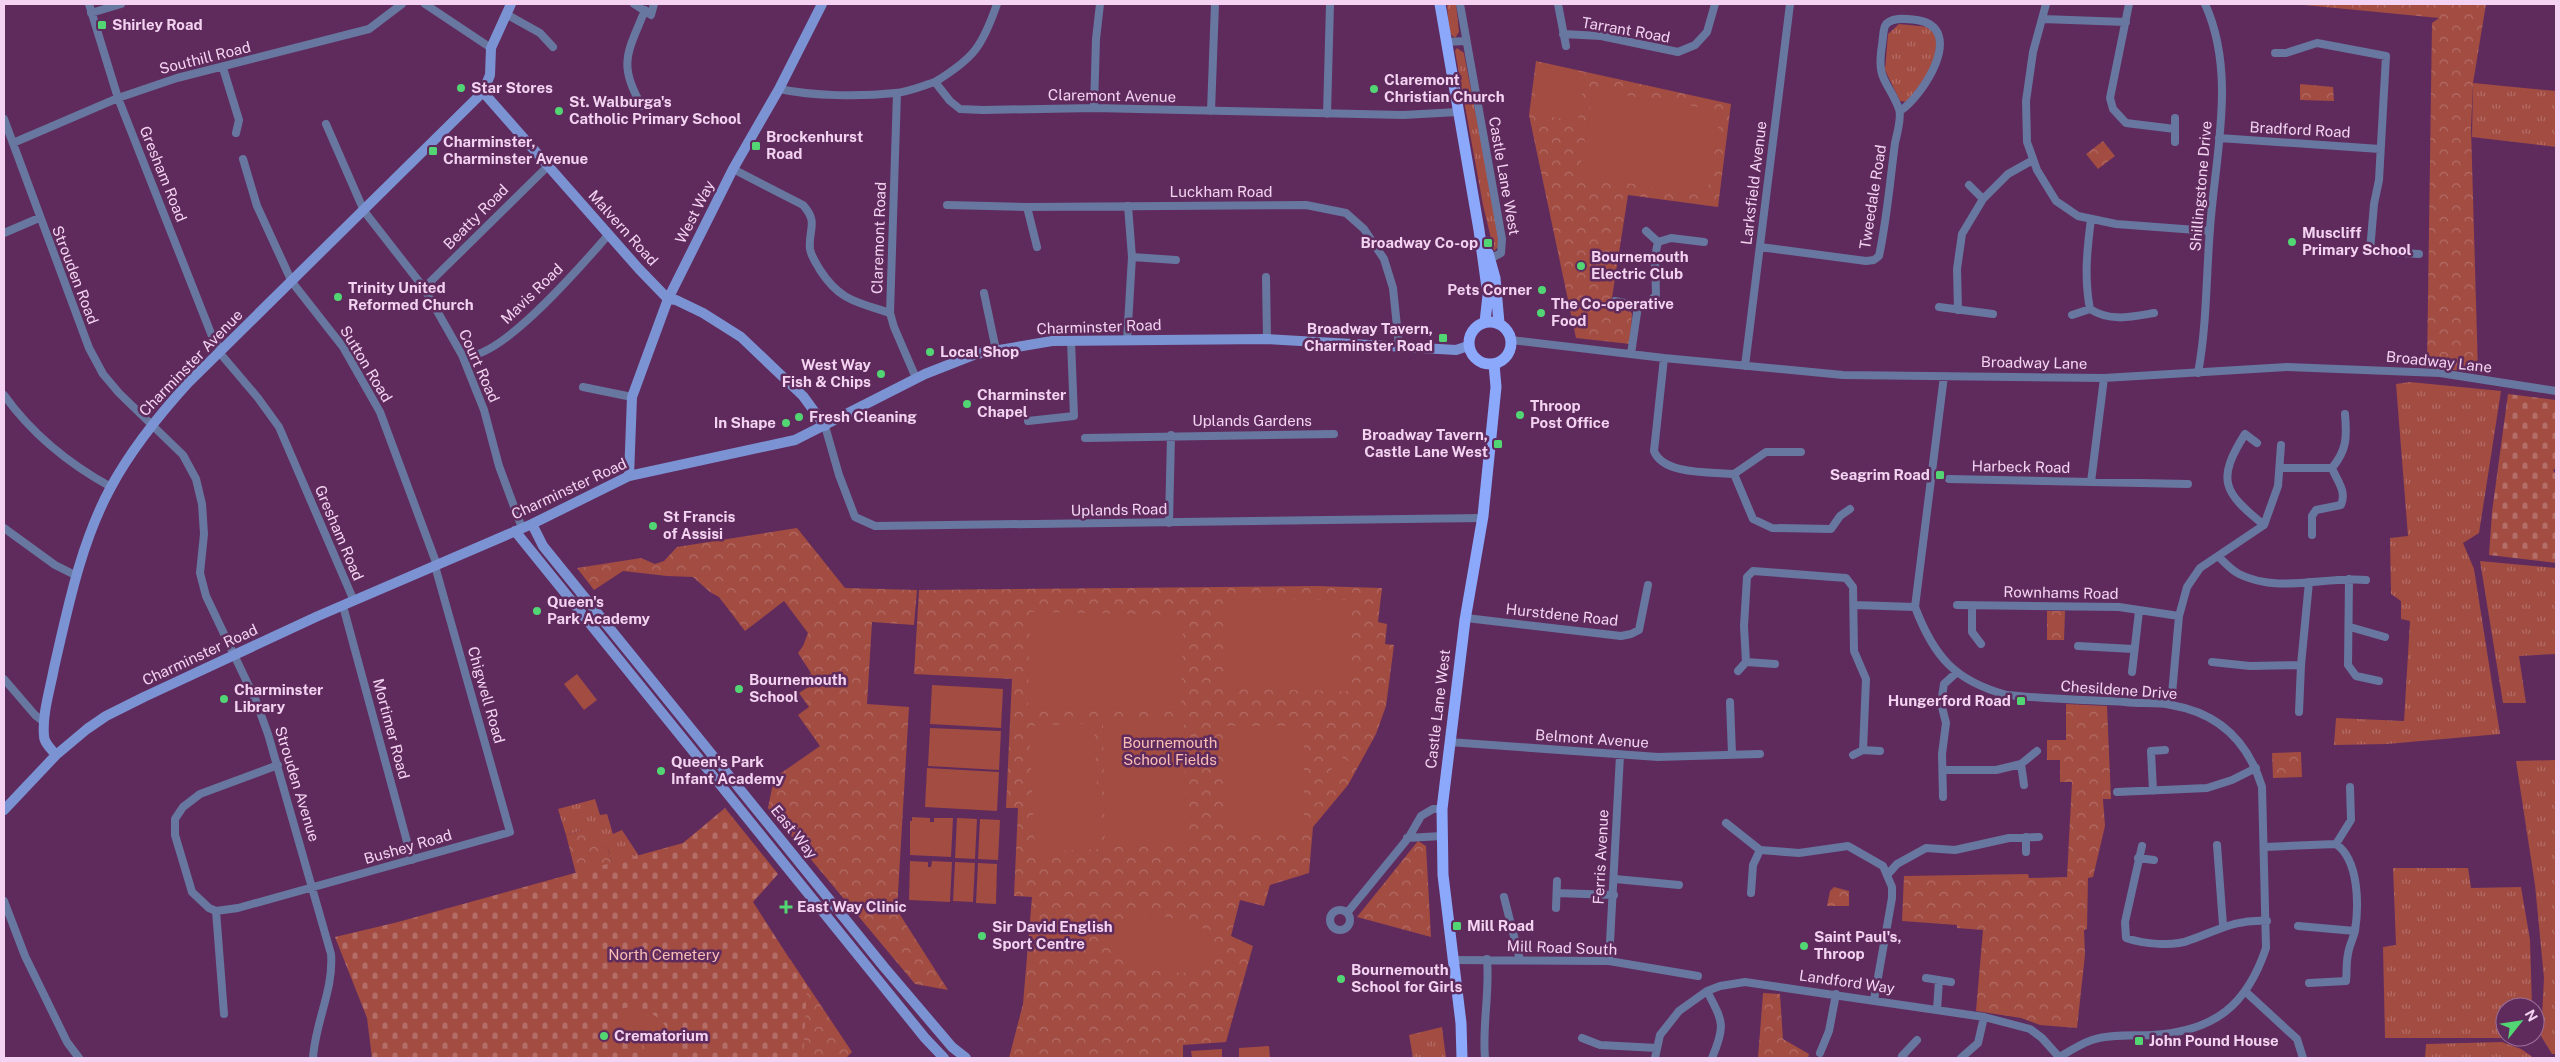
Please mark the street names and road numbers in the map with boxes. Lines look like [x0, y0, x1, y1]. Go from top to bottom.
street label: Tarrant Road [1581, 13, 1672, 46]
street label: Southill Road [157, 38, 252, 77]
street label: Claremont Avenue [1048, 86, 1176, 105]
street label: Castle Lane West [1486, 115, 1523, 237]
street label: Bradford Road [2249, 118, 2351, 141]
street label: Larksfield Avenue [1737, 120, 1770, 246]
street label: Shillingstone Drive [2186, 120, 2215, 252]
street label: Gresham Road [137, 123, 190, 224]
street label: Tweedale Road [1856, 143, 1889, 250]
street label: West Way [671, 177, 718, 246]
street label: Beatty Road [440, 181, 512, 253]
street label: Claremont Road [868, 182, 889, 294]
street label: Luckham Road [1170, 183, 1272, 200]
street label: Malvern Road [585, 187, 662, 269]
street label: Strouden Road [49, 223, 102, 326]
street label: Mavis Road [497, 260, 566, 327]
street label: Charminster Avenue [136, 306, 246, 419]
street label: Charminster Road [1036, 316, 1162, 337]
street label: Sutton Road [337, 323, 396, 405]
street label: Court Road [456, 327, 503, 405]
street label: Broadway Lane [2385, 347, 2493, 376]
street label: Broadway Lane [1981, 353, 2087, 372]
street label: Uplands Gardens [1192, 412, 1312, 429]
street label: Charminster Road [509, 454, 629, 523]
street label: Harbeck Road [1972, 457, 2071, 476]
street label: Gresham Road [312, 483, 367, 583]
street label: Uplands Road [1071, 500, 1167, 519]
street label: Rownhams Road [2003, 583, 2119, 602]
street label: Hurstdene Road [1505, 600, 1619, 629]
street label: Charminster Road [140, 620, 260, 689]
street label: Chigwell Road [465, 644, 508, 745]
street label: Castle Lane West [1422, 648, 1453, 770]
street label: Mortimer Road [370, 677, 413, 781]
street label: Chesildene Drive [2060, 677, 2178, 702]
street label: Strouden Avenue [272, 724, 323, 844]
street label: Belmont Avenue [1535, 726, 1649, 751]
street label: East Way [768, 802, 821, 862]
street label: Ferris Avenue [1590, 809, 1611, 905]
street label: Bushey Road [362, 826, 454, 867]
street label: Mill Road South [1507, 937, 1618, 958]
street label: Landford Way [1798, 966, 1896, 997]

